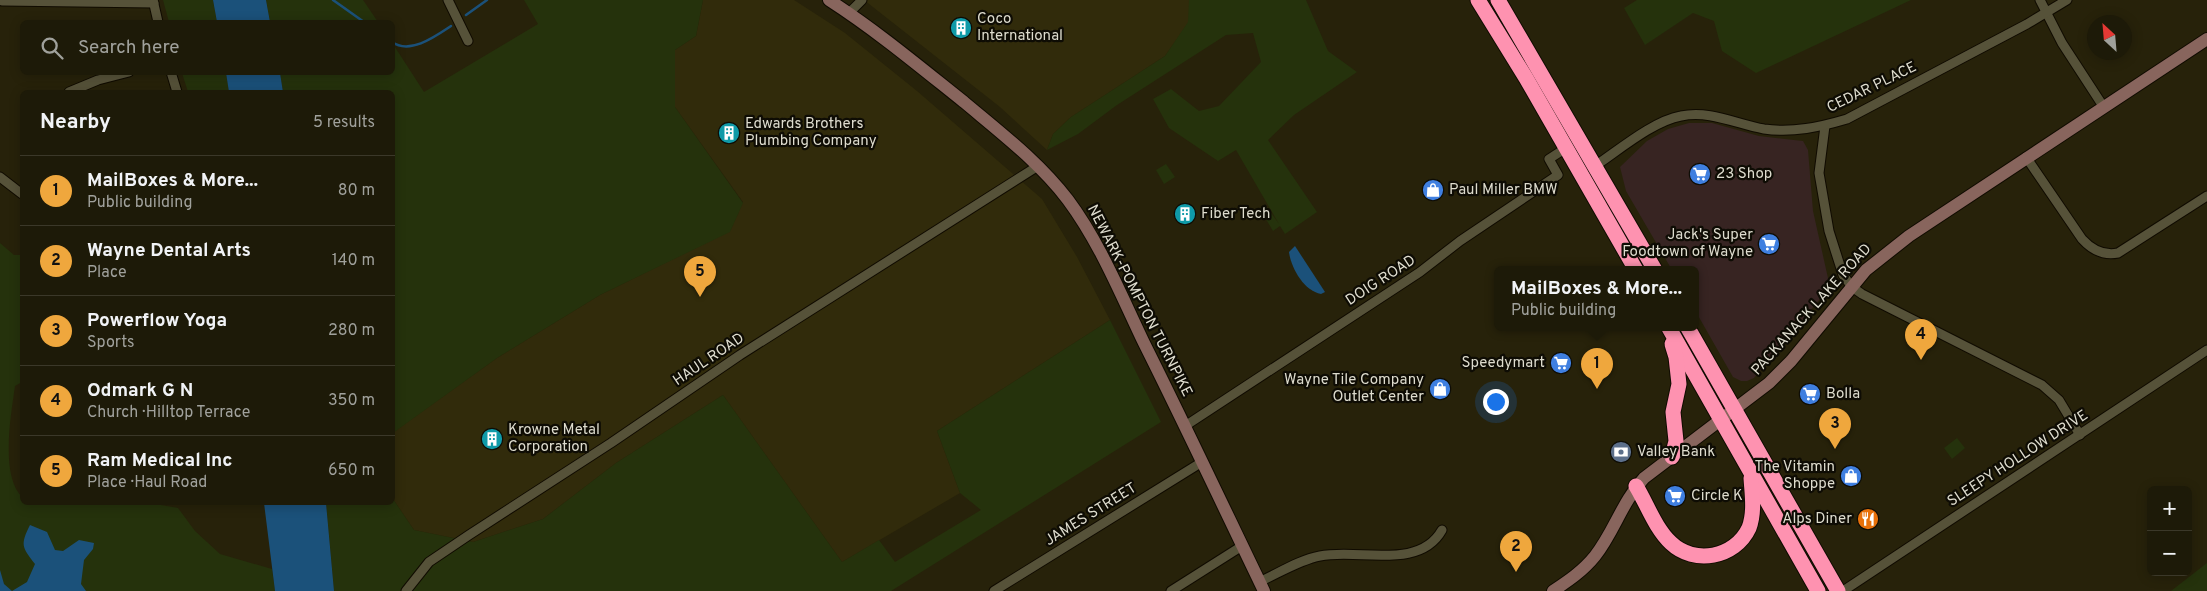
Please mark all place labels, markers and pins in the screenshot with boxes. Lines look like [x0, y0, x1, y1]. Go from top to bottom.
place label: Coco International [977, 10, 1063, 46]
building icon: Coco International [949, 16, 973, 40]
place label: Edwards Brothers Plumbing Company [745, 115, 877, 151]
building icon: Edwards Brothers Plumbing Company [717, 121, 741, 145]
supermarket icon: 23 Shop [1688, 162, 1712, 186]
place label: 23 Shop [1716, 165, 1772, 184]
shop icon: Paul Miller BMW [1421, 178, 1445, 202]
place label: Paul Miller BMW [1449, 181, 1558, 200]
building icon: Fiber Tech [1173, 202, 1197, 226]
place label: Fiber Tech [1201, 205, 1271, 224]
place label: Jack's Super Foodtown of Wayne [1622, 226, 1753, 262]
supermarket icon: Jack's Super Foodtown of Wayne [1757, 232, 1781, 256]
pin: 5 [684, 256, 716, 297]
pin: 4 [1905, 319, 1937, 360]
pin: 1 [1581, 348, 1613, 389]
supermarket icon: Speedymart [1549, 351, 1573, 375]
place label: Speedymart [1462, 354, 1545, 373]
place label: Wayne Tile Company Outlet Center [1284, 371, 1424, 407]
shop icon: Wayne Tile Company Outlet Center [1428, 377, 1452, 401]
supermarket icon: Bolla [1798, 382, 1822, 406]
place label: Bolla [1826, 385, 1860, 404]
pin: 3 [1819, 408, 1851, 449]
place label: Krowne Metal Corporation [508, 421, 600, 457]
building icon: Krowne Metal Corporation [480, 427, 504, 451]
bank icon: Valley Bank [1609, 440, 1633, 464]
place label: Valley Bank [1637, 443, 1715, 462]
place label: The Vitamin Shoppe [1754, 458, 1835, 494]
shop icon: The Vitamin Shoppe [1839, 464, 1863, 488]
supermarket icon: Circle K [1663, 484, 1687, 508]
place label: Circle K [1691, 487, 1743, 506]
restaurant icon: Alps Diner [1856, 507, 1880, 531]
place label: Alps Diner [1782, 510, 1852, 529]
pin: 2 [1500, 531, 1532, 572]

